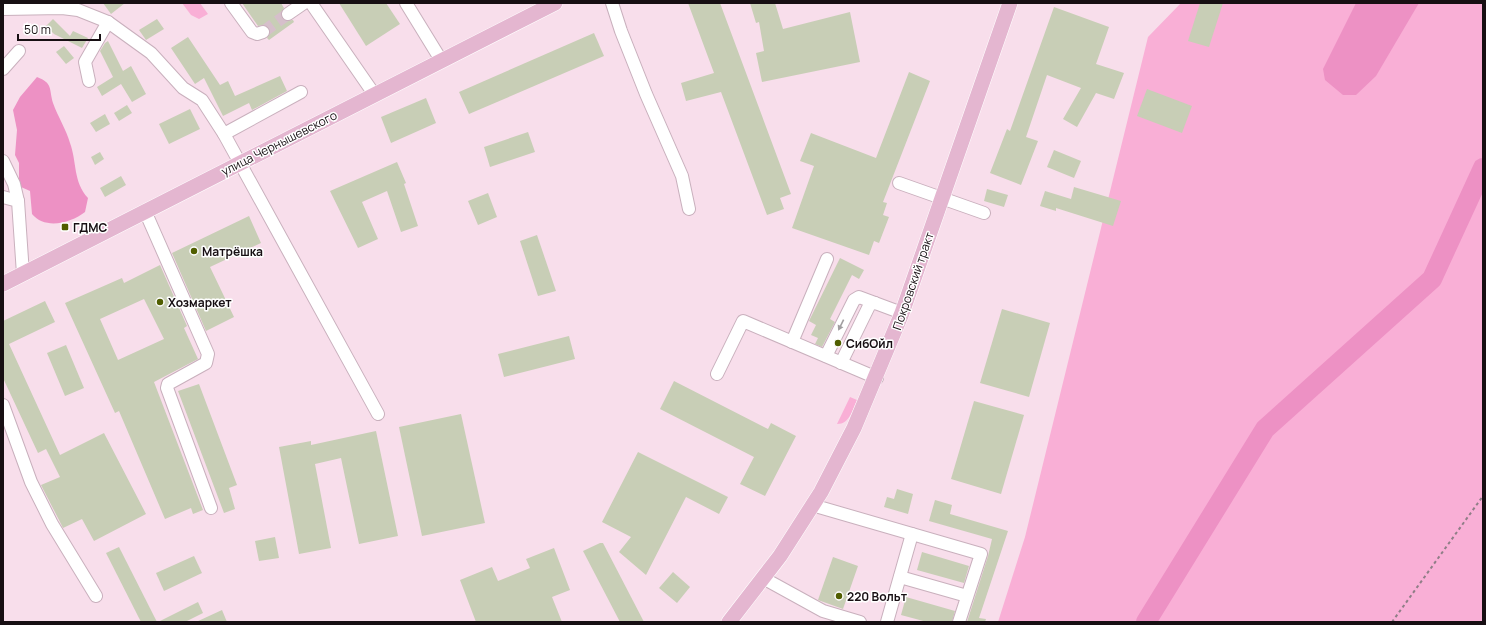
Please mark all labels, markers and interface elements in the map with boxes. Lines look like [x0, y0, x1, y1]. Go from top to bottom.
scale bar [18, 16, 100, 42]
text: 50 m [24, 21, 51, 38]
street label: улица Чернышевского [218, 106, 340, 180]
place label: ГДМС [73, 219, 108, 236]
marker: ГДМС [60, 222, 70, 232]
street label: Покровский тракт [888, 230, 938, 332]
place label: Матрёшка [202, 243, 263, 260]
marker: Матрёшка [189, 246, 199, 256]
place label: Хозмаркет [168, 294, 232, 311]
marker: Хозмаркет [155, 297, 165, 307]
one-way arrow [838, 320, 844, 331]
place label: СибОйл [846, 335, 893, 352]
marker: СибОйл [833, 338, 843, 348]
place label: 220 Вольт [847, 588, 908, 605]
marker: 220 Вольт [834, 591, 844, 601]

